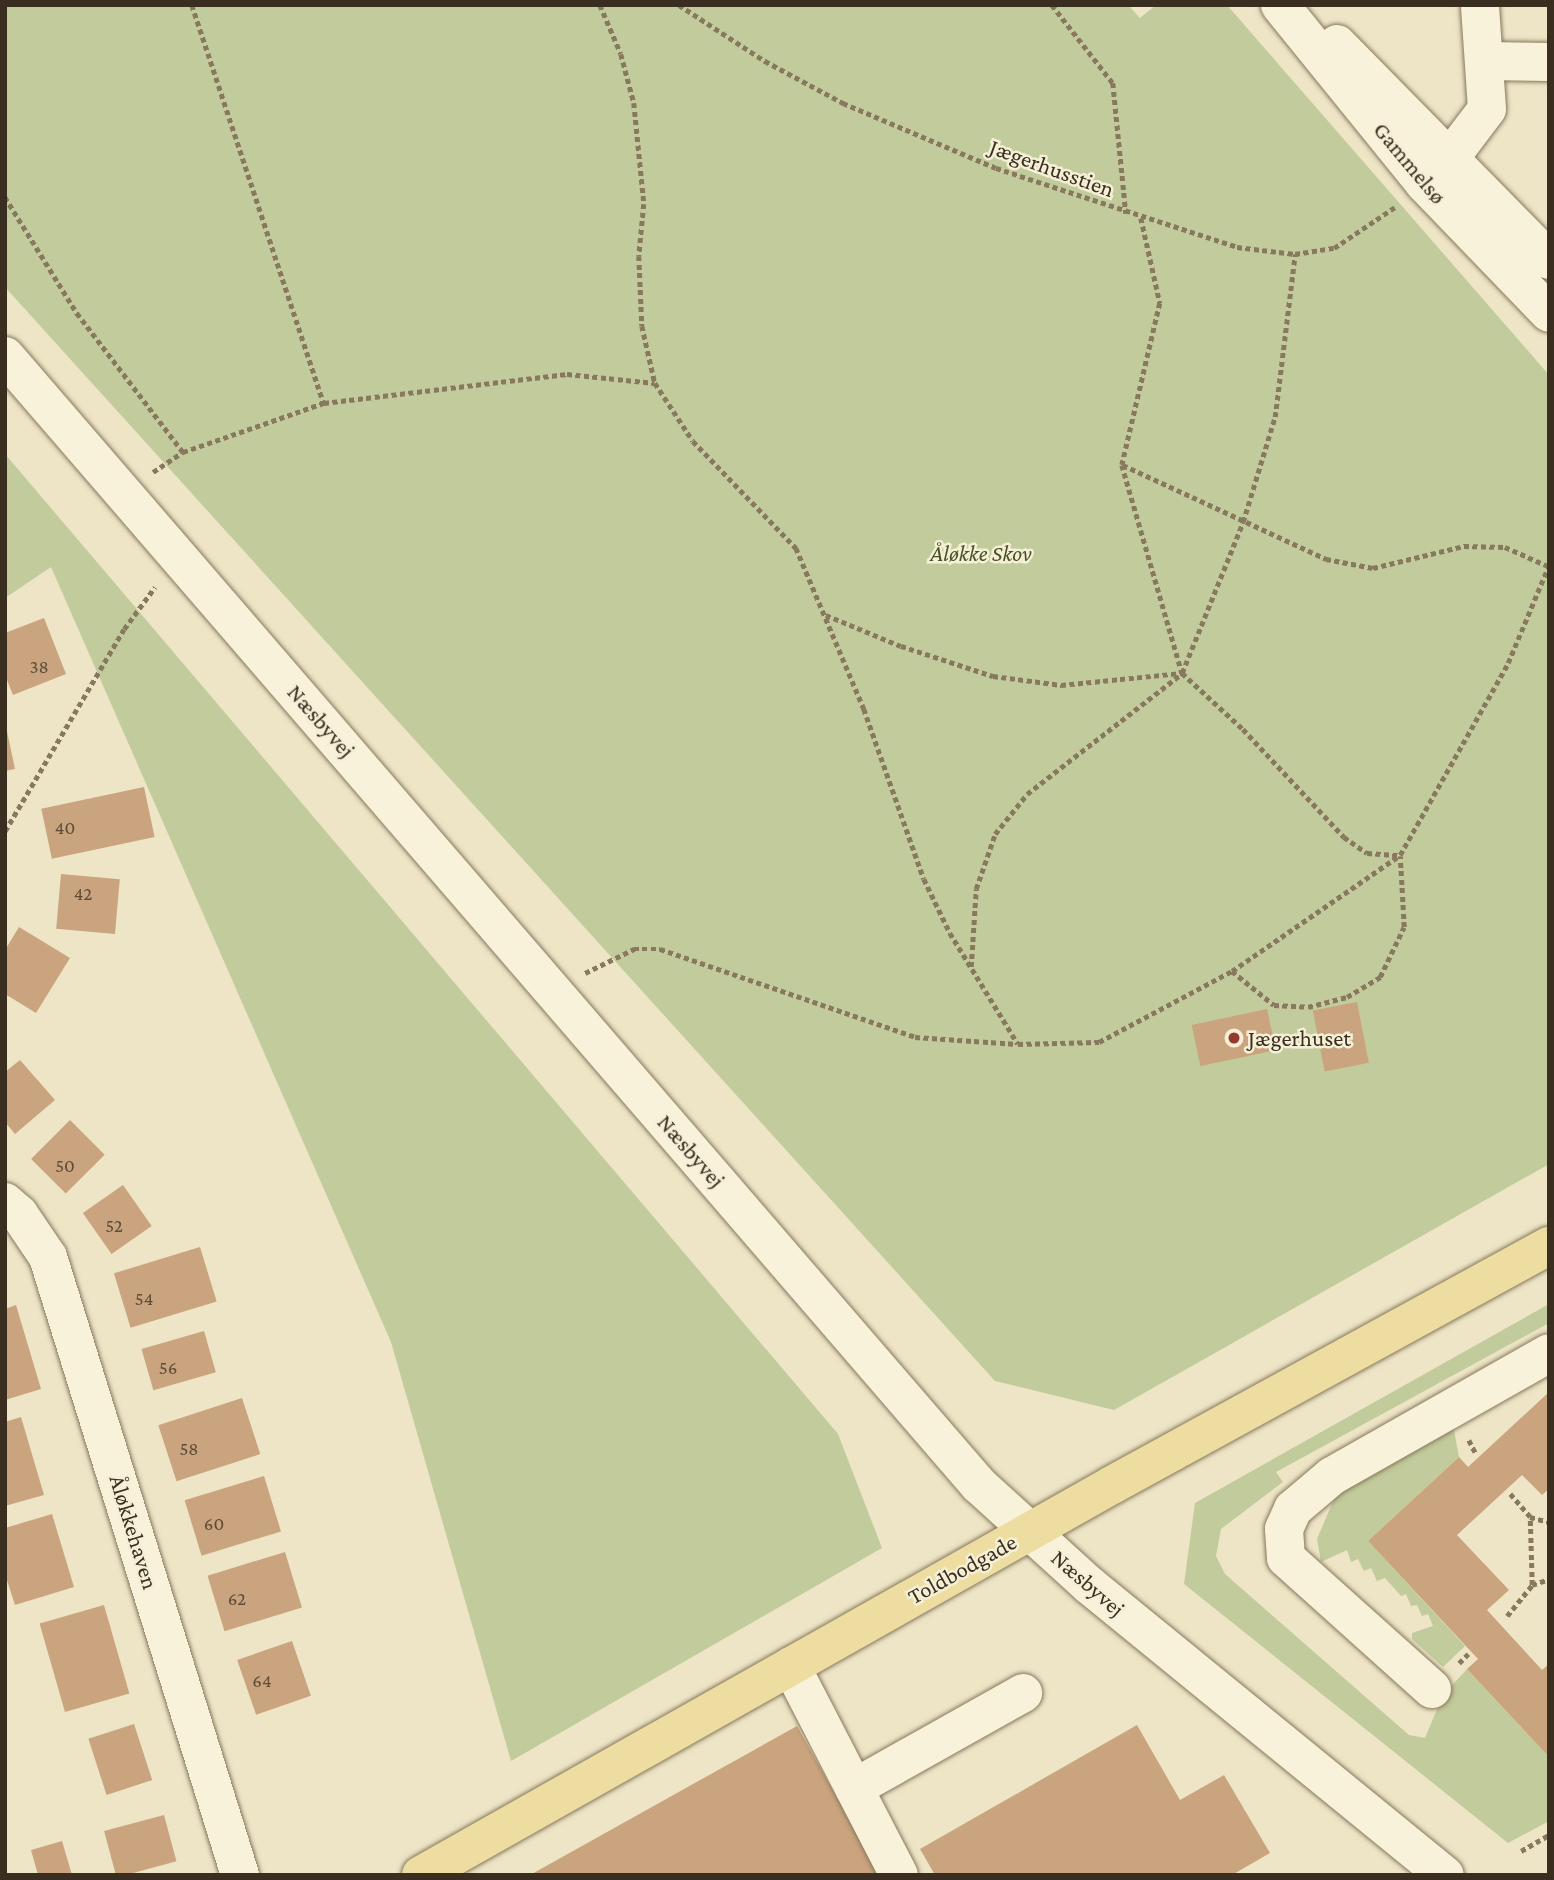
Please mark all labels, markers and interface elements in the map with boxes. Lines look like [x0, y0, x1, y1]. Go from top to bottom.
street label: Gammelsø [1368, 116, 1452, 210]
street label: Jægerhusstien [986, 133, 1118, 203]
park label: Åløkke Skov [930, 539, 1032, 567]
house number: 38 [29, 656, 49, 678]
street label: Næsbyvej [282, 679, 360, 763]
house number: 40 [55, 817, 75, 839]
house number: 42 [74, 883, 92, 905]
place label: Jægerhuset [1248, 1024, 1351, 1052]
marker: Jægerhuset [1226, 1030, 1242, 1046]
street label: Næsbyvej [652, 1109, 730, 1193]
house number: 50 [55, 1155, 75, 1177]
house number: 52 [105, 1215, 123, 1237]
house number: 54 [135, 1288, 153, 1310]
house number: 56 [159, 1357, 177, 1379]
house number: 58 [179, 1438, 199, 1460]
street label: Åløkkehaven [104, 1471, 164, 1593]
house number: 60 [204, 1513, 224, 1535]
street label: Toldbodgade [903, 1528, 1021, 1610]
street label: Næsbyvej [1046, 1544, 1130, 1622]
house number: 62 [228, 1588, 246, 1610]
house number: 64 [252, 1670, 272, 1692]

